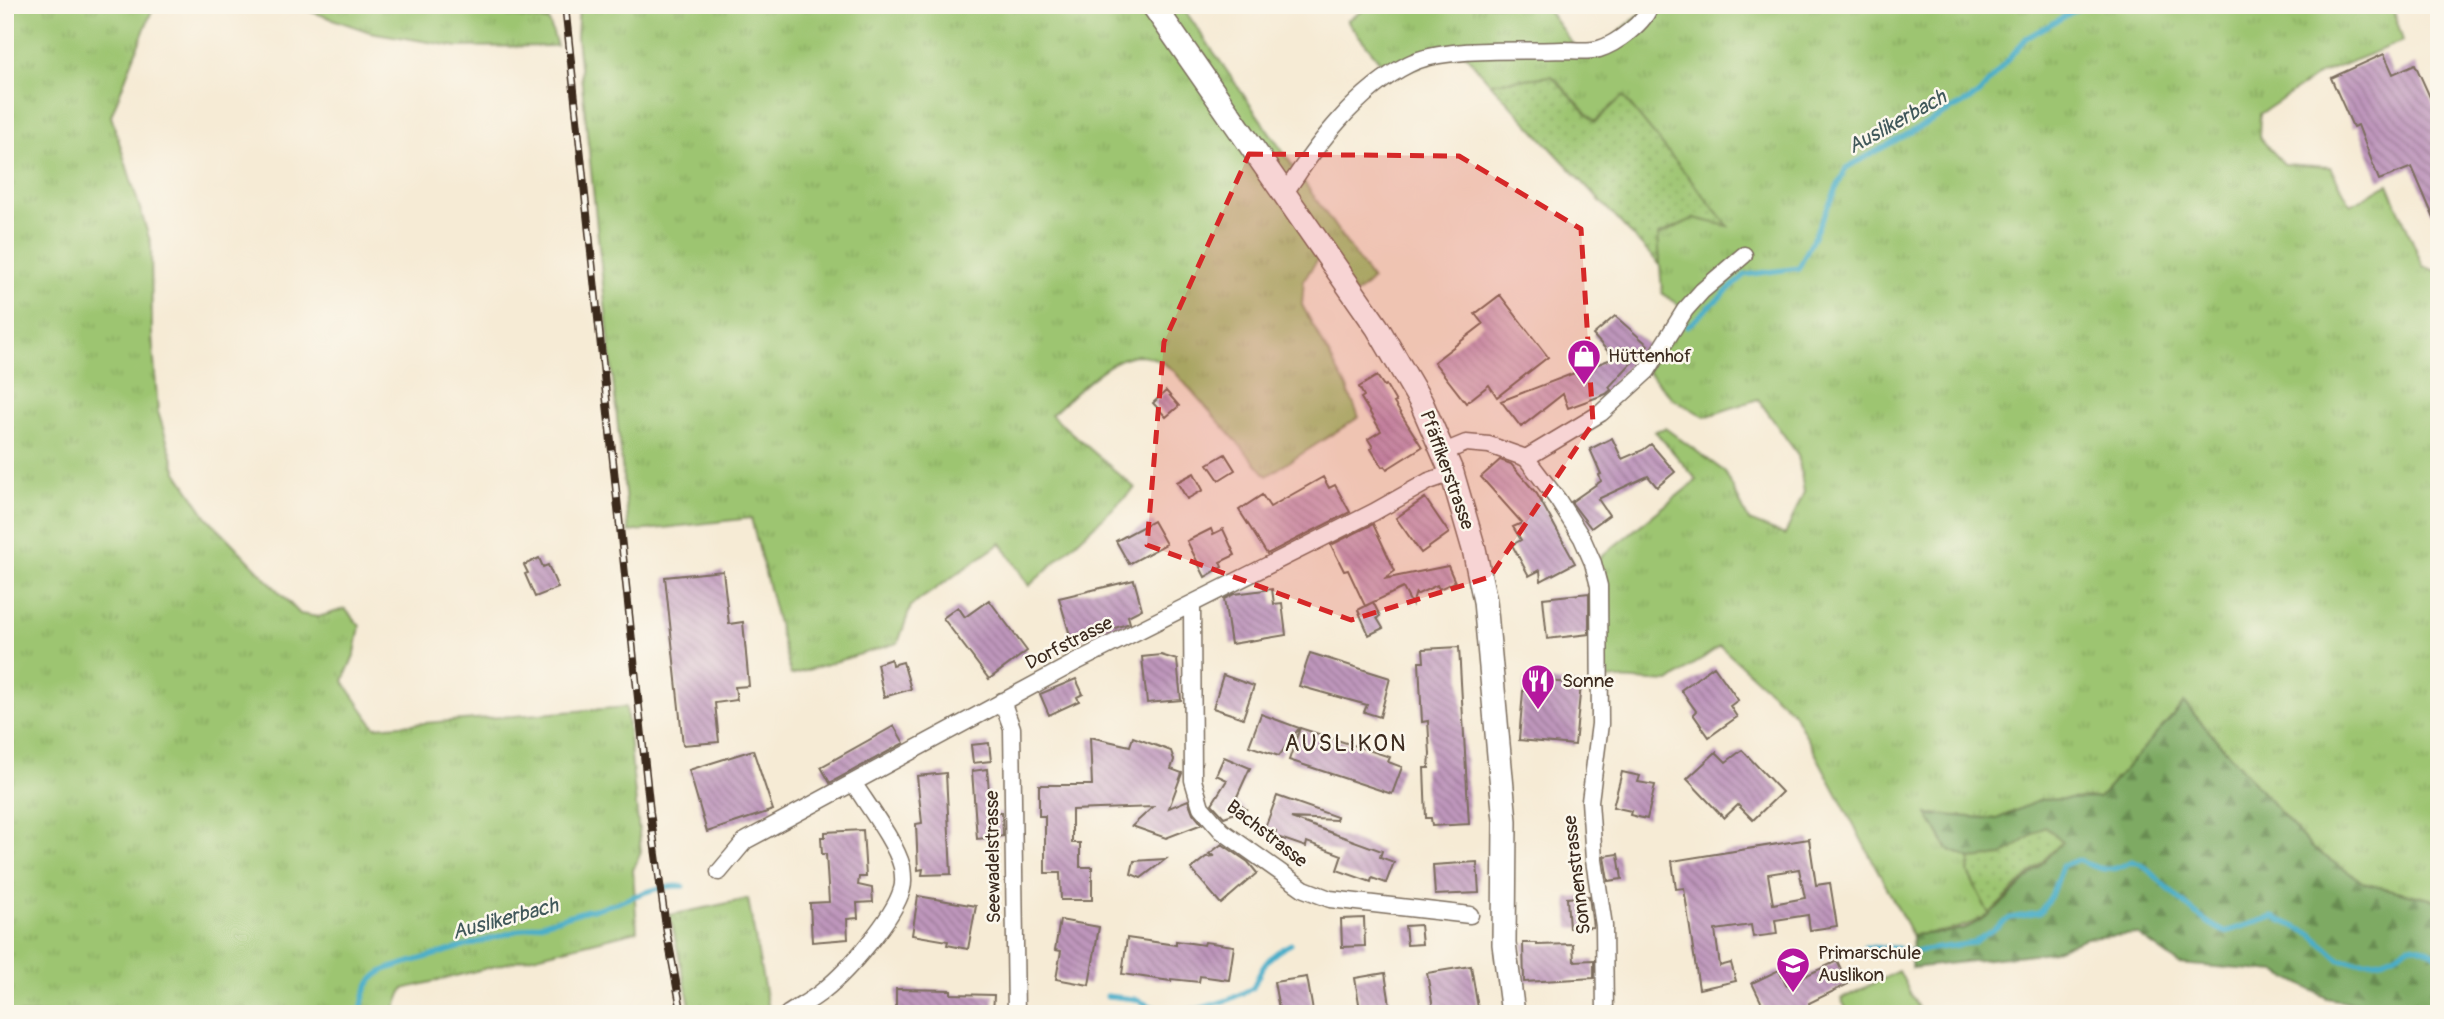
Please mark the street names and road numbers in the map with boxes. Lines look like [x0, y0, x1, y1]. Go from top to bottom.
street label: Pfäffikerstrasse [1414, 407, 1480, 534]
street label: Dorfstrasse [1021, 611, 1117, 675]
street label: Seewadelstrasse [980, 790, 1006, 924]
street label: Bachstrasse [1222, 795, 1313, 873]
street label: Sonnenstrasse [1558, 813, 1596, 936]

